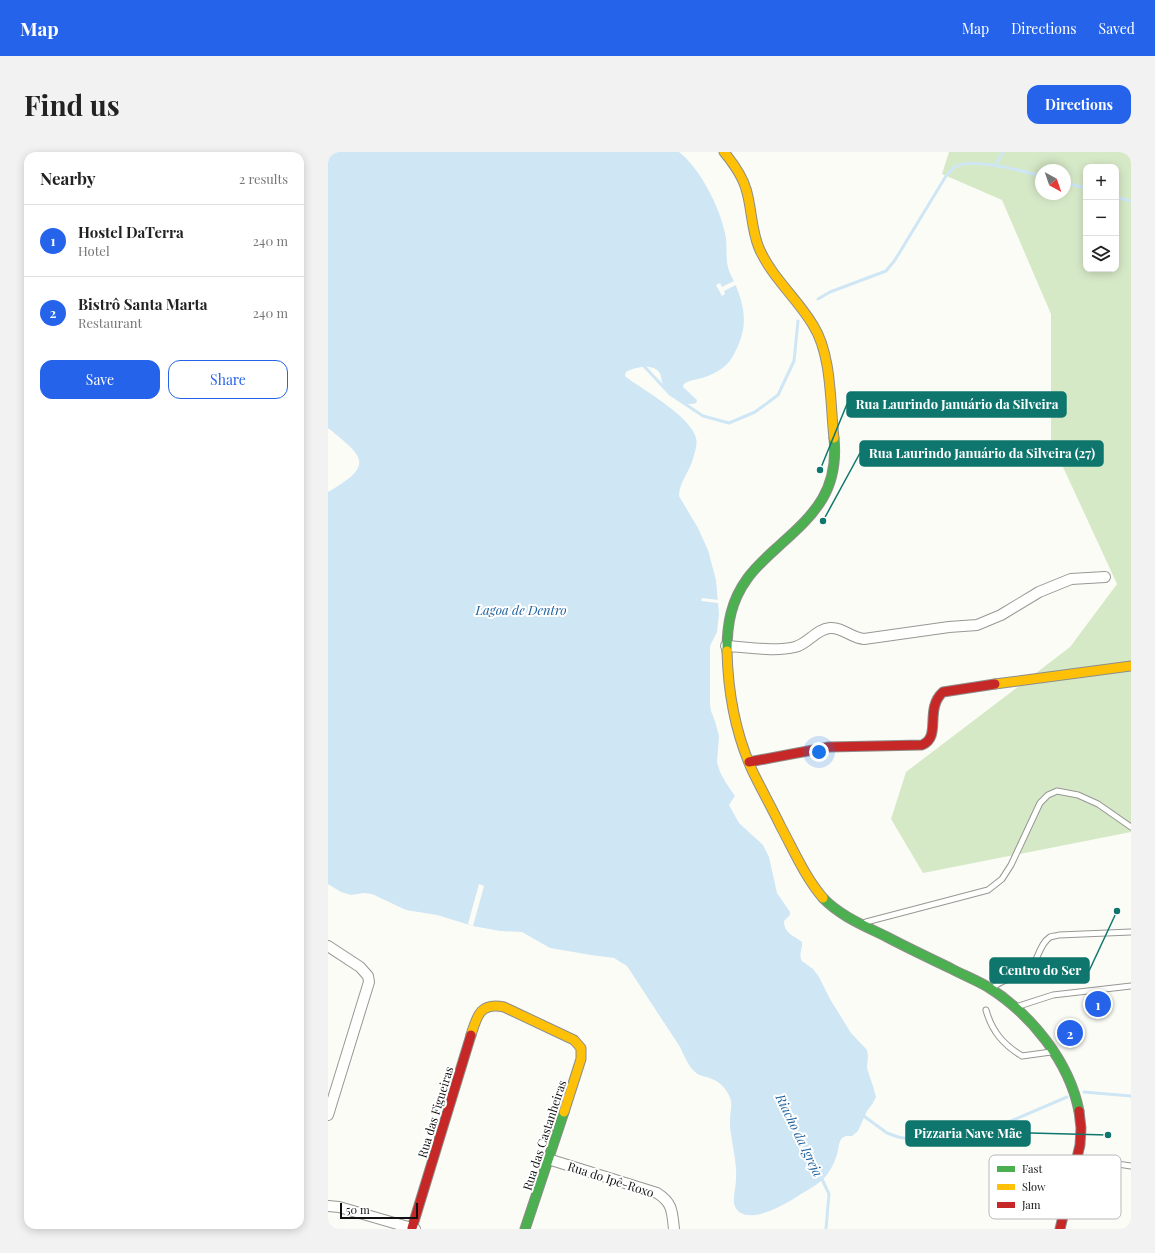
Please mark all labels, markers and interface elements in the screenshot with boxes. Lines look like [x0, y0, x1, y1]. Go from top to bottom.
text: Map [20, 15, 59, 41]
text: Map [962, 19, 989, 38]
text: Directions [1011, 19, 1077, 38]
text: Saved [1099, 19, 1135, 38]
button: Directions [1027, 85, 1131, 124]
text: Find us [24, 86, 120, 123]
north arrow [1035, 164, 1071, 200]
map controls [1083, 164, 1119, 272]
button: + [1083, 164, 1119, 200]
text: Nearby [40, 167, 95, 189]
text: 2 results [239, 170, 288, 187]
button: − [1083, 200, 1119, 236]
text: Hostel DaTerra [78, 222, 184, 242]
text: 1 [51, 232, 55, 249]
text: 240 m [253, 232, 288, 249]
button: layers [1083, 236, 1119, 272]
text: Hotel [78, 242, 110, 259]
text: Bistrô Santa Marta [78, 294, 208, 314]
text: 2 [50, 304, 56, 321]
text: 240 m [253, 304, 288, 321]
text: Restaurant [78, 314, 142, 331]
button: Save [40, 360, 160, 399]
button: Share [168, 360, 288, 399]
callout: Rua Laurindo Januário da Silveira [847, 392, 1066, 417]
text: Rua Laurindo Januário da Silveira [856, 395, 1059, 412]
callout: Rua Laurindo Januário da Silveira (27) [860, 441, 1103, 466]
text: Rua Laurindo Januário da Silveira (27) [869, 444, 1095, 461]
water label: Lagoa de Dentro [474, 601, 567, 618]
your location [809, 742, 829, 762]
callout: Centro do Ser [990, 958, 1089, 983]
text: Centro do Ser [999, 961, 1081, 978]
pin: 1 [1085, 989, 1111, 1019]
pin: 2 [1057, 1018, 1083, 1048]
street label: Rua das Figueiras [413, 1064, 457, 1160]
street label: Rua das Castanheiras [519, 1078, 569, 1192]
water label: Riacho da Igreja [772, 1090, 827, 1179]
callout: Pizzaria Nave Mãe [906, 1121, 1030, 1146]
text: Pizzaria Nave Mãe [914, 1124, 1023, 1141]
legend [989, 1155, 1121, 1219]
street label: Rua do Ipê-Roxo [566, 1158, 657, 1201]
text: Fast [1022, 1161, 1042, 1176]
text: Slow [1022, 1179, 1046, 1194]
text: Jam [1021, 1197, 1041, 1212]
scale bar [340, 1201, 418, 1220]
text: 50 m [346, 1202, 370, 1217]

